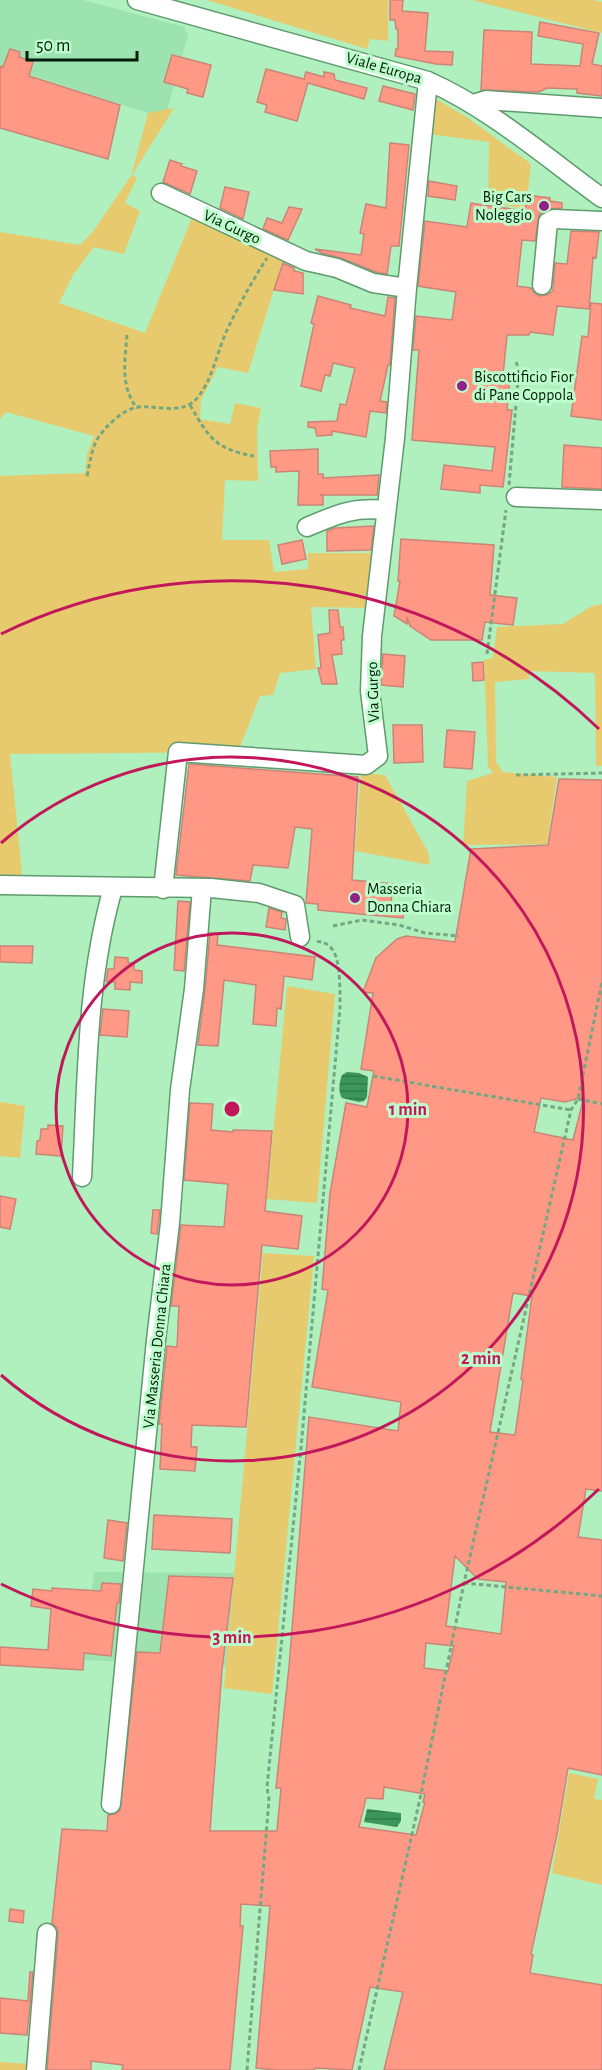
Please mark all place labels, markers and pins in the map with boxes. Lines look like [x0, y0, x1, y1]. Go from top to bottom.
place label: Big Cars Noleggio [475, 189, 532, 223]
marker: Big Cars Noleggio [537, 199, 551, 213]
place label: Biscottificio Fior di Pane Coppola [474, 369, 574, 403]
marker: Biscottificio Fior di Pane Coppola [455, 379, 469, 393]
place label: Masseria Donna Chiara [367, 881, 452, 915]
marker: Masseria Donna Chiara [348, 891, 362, 905]
centre of rings [222, 1099, 242, 1119]

